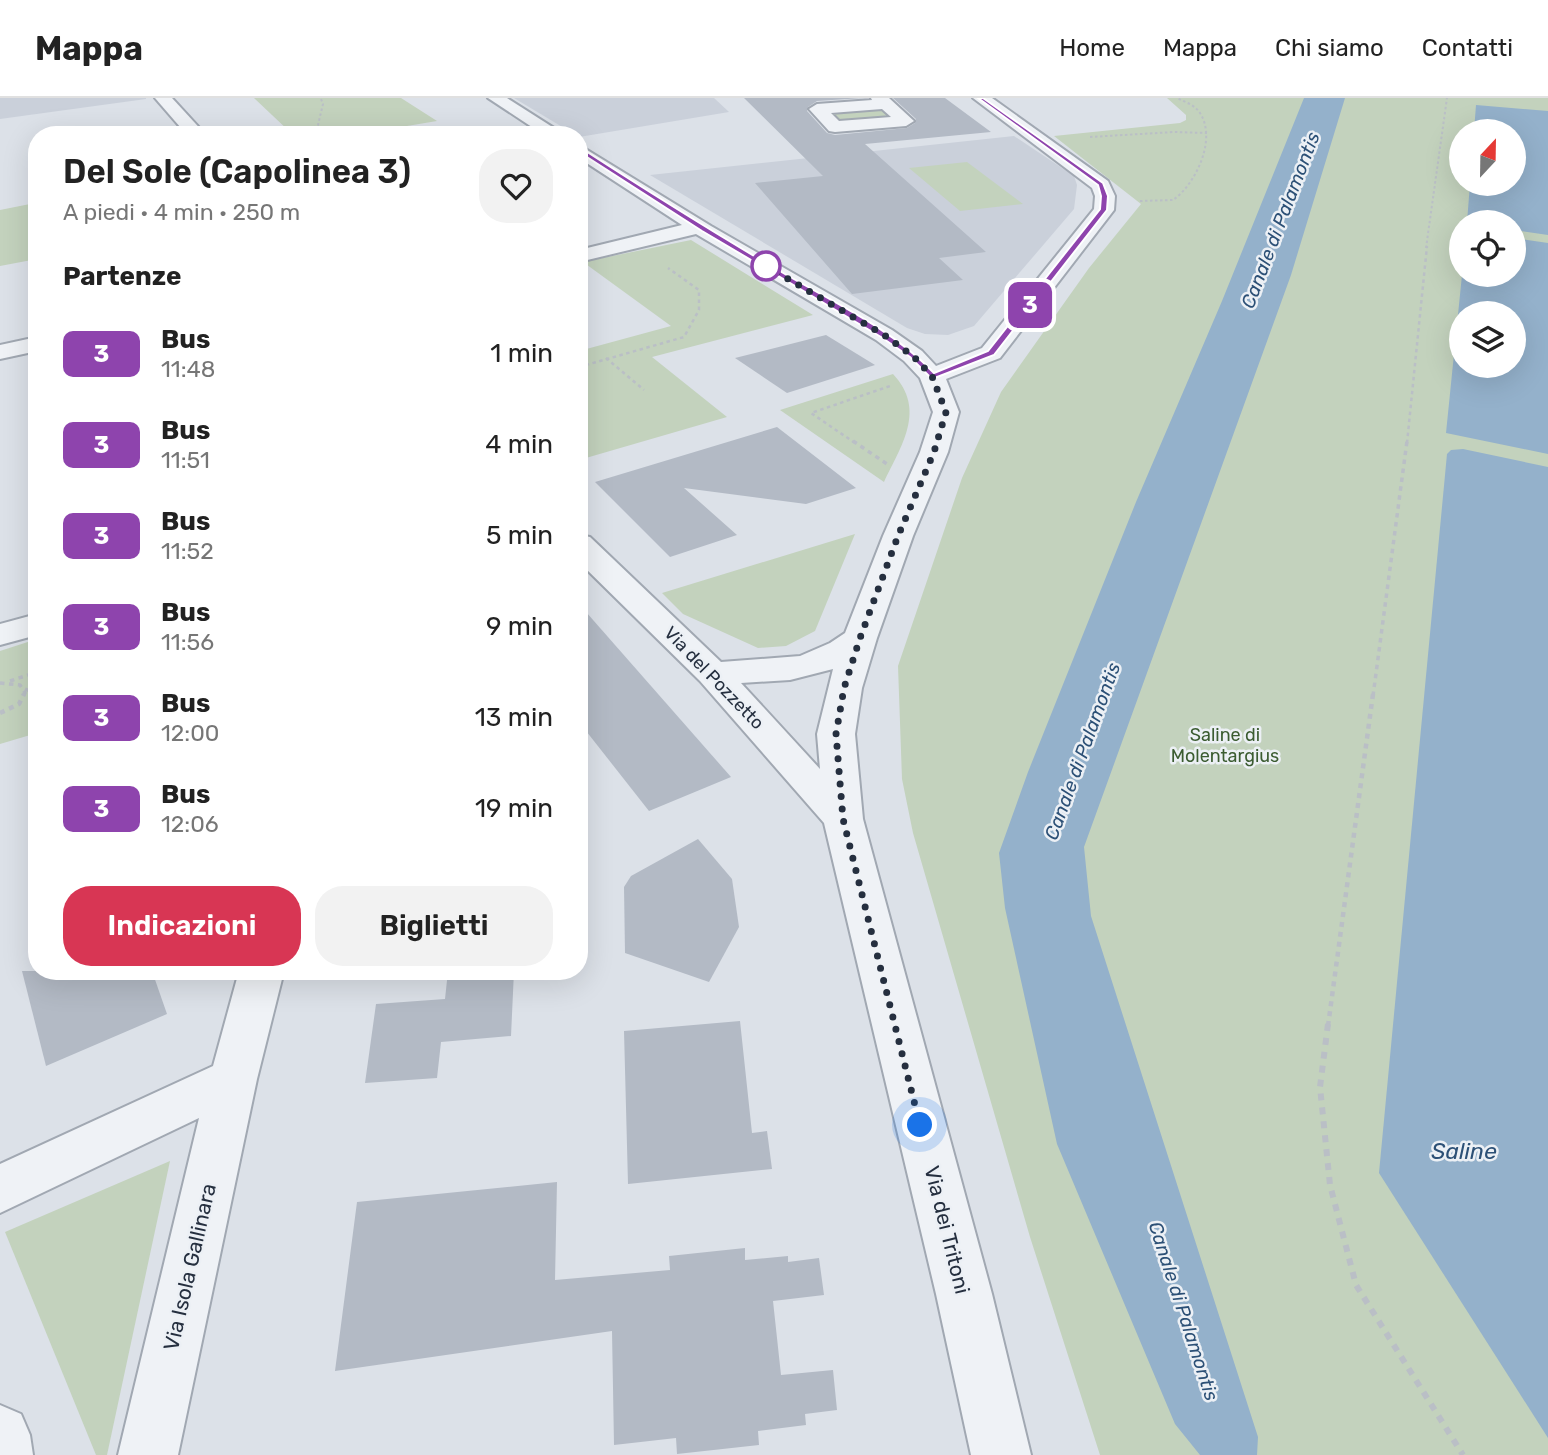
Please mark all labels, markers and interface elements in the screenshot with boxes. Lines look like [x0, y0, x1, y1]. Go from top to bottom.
text: Mappa [35, 29, 143, 68]
text: Home [1059, 34, 1125, 62]
text: Mappa [1163, 34, 1237, 62]
text: Chi siamo [1275, 34, 1384, 62]
text: Contatti [1422, 34, 1513, 62]
north arrow [1449, 119, 1526, 196]
map controls [1449, 119, 1526, 378]
water label: Canale di Palamontis [1236, 129, 1325, 312]
button: heart [479, 149, 553, 223]
text: Del Sole (Capolinea 3) [63, 152, 411, 191]
text: A piedi · 4 min · 250 m [63, 198, 300, 226]
button: locate [1449, 210, 1526, 287]
unlabelled marker [751, 251, 781, 281]
text: Partenze [63, 261, 181, 292]
line badge: 3 [1007, 282, 1053, 328]
text: 3 [1022, 291, 1038, 319]
button: layers [1449, 301, 1526, 378]
text: Bus [161, 324, 210, 355]
text: 1 min [490, 338, 553, 369]
text: 3 [94, 340, 109, 368]
text: 11:48 [161, 355, 216, 383]
text: Bus [161, 415, 210, 446]
text: 4 min [485, 429, 553, 460]
text: 3 [94, 431, 109, 459]
text: 11:51 [161, 446, 210, 474]
text: Bus [161, 506, 210, 537]
text: 5 min [486, 520, 553, 551]
text: 3 [94, 522, 109, 550]
text: 11:52 [161, 537, 214, 565]
text: Bus [161, 597, 210, 628]
text: 9 min [486, 611, 553, 642]
text: 3 [94, 613, 109, 641]
street label: Via del Pozzetto [659, 622, 769, 734]
text: 11:56 [161, 628, 214, 656]
water label: Canale di Palamontis [1040, 659, 1125, 843]
text: Bus [161, 688, 210, 719]
text: 13 min [475, 702, 553, 733]
text: 3 [94, 704, 109, 732]
text: 12:00 [161, 719, 219, 747]
park label: Saline di Molentargius [1171, 724, 1279, 767]
text: Bus [161, 779, 210, 810]
text: 19 min [475, 793, 553, 824]
text: 3 [94, 795, 109, 823]
text: 12:06 [161, 810, 219, 838]
button: Indicazioni [63, 886, 301, 966]
button: Biglietti [315, 886, 553, 966]
your location [902, 1107, 937, 1142]
water label: Saline [1431, 1137, 1497, 1165]
street label: Via dei Tritoni [920, 1163, 975, 1296]
street label: Via Isola Gallinara [158, 1181, 221, 1353]
water label: Canale di Palamontis [1144, 1219, 1223, 1404]

